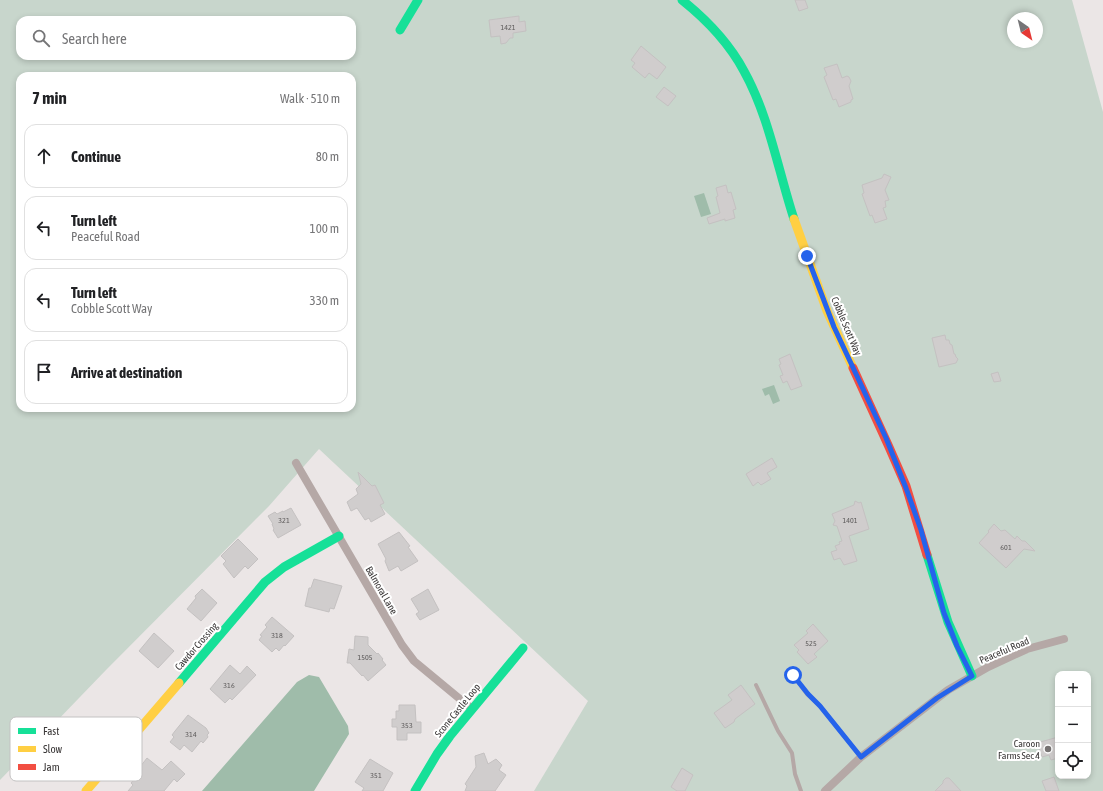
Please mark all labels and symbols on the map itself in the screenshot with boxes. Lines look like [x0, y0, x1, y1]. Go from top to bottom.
north arrow [1007, 12, 1043, 48]
house number: 1421 [500, 23, 516, 32]
route end [798, 247, 816, 265]
street label: Cobble Scott Way [829, 295, 864, 357]
house number: 321 [278, 516, 290, 525]
house number: 1401 [842, 516, 858, 525]
house number: 601 [1000, 543, 1012, 552]
street label: Balmoral Lane [363, 564, 400, 616]
street label: Cawdor Crossing [173, 620, 220, 672]
house number: 318 [271, 631, 283, 640]
street label: Peaceful Road [978, 635, 1031, 666]
house number: 525 [805, 639, 817, 648]
house number: 1505 [357, 653, 373, 662]
route start [784, 666, 802, 684]
house number: 316 [223, 681, 235, 690]
street label: Scone Castle Loop [433, 681, 482, 739]
legend [10, 717, 142, 781]
house number: 353 [401, 721, 413, 730]
text: Fast [43, 725, 59, 737]
house number: 314 [185, 730, 197, 739]
place label: Caroon Farms Sec 4 [998, 738, 1040, 761]
text: Slow [43, 743, 62, 755]
marker: Caroon Farms Sec 4 [1043, 744, 1053, 754]
text: Jam [43, 761, 60, 773]
house number: 351 [370, 771, 382, 780]

